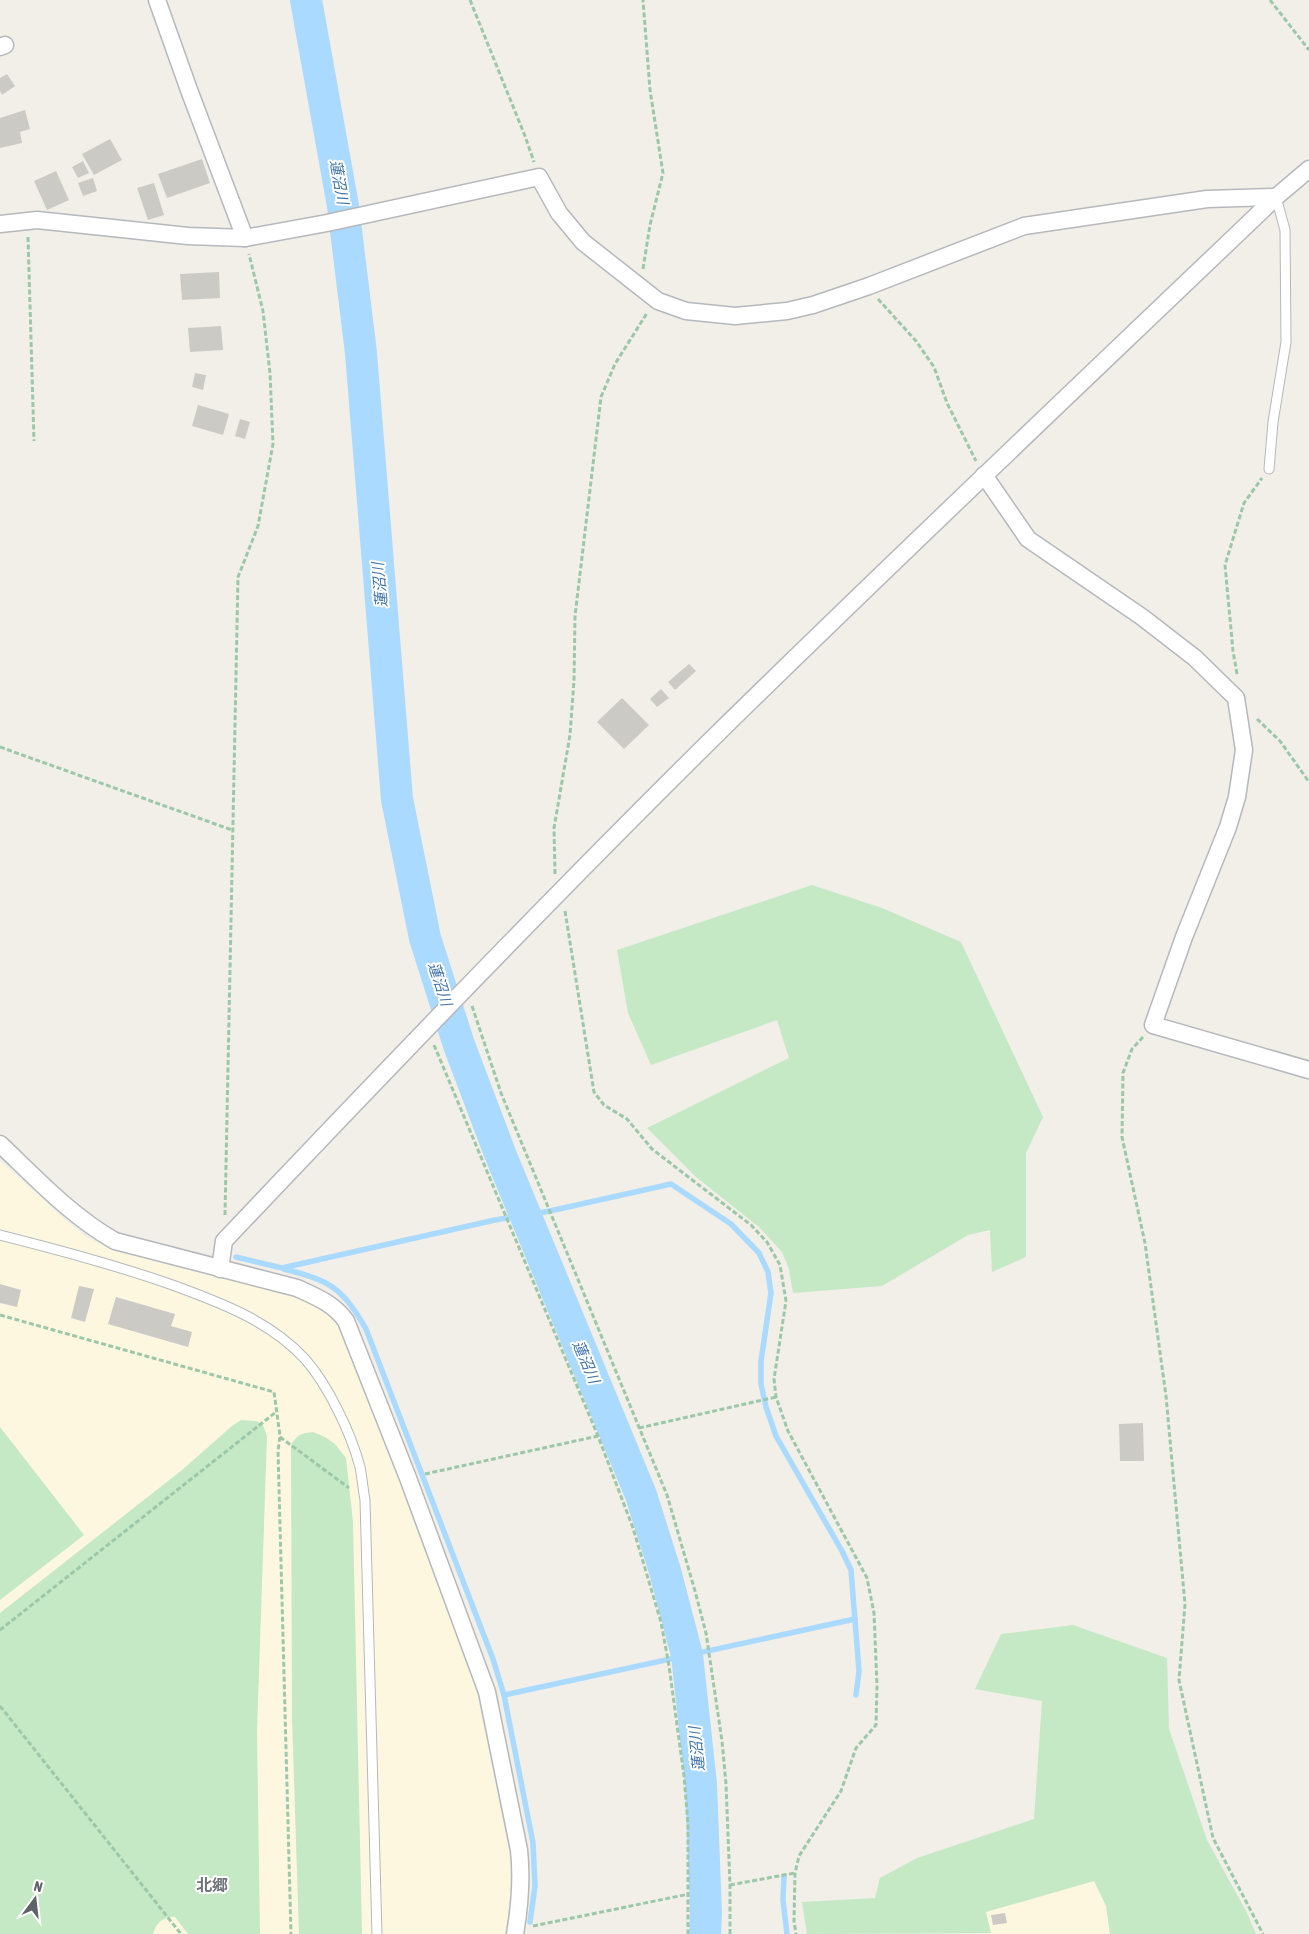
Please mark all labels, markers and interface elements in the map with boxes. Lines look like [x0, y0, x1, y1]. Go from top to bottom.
water label: 蓮沼川 [327, 158, 352, 208]
water label: 蓮沼川 [369, 560, 390, 608]
water label: 蓮沼川 [425, 960, 456, 1010]
water label: 蓮沼川 [570, 1338, 604, 1388]
water label: 蓮沼川 [685, 1724, 707, 1772]
north arrow [10, 1874, 60, 1924]
district label: 北郷 [196, 1876, 228, 1894]
text: N [32, 1878, 44, 1895]

